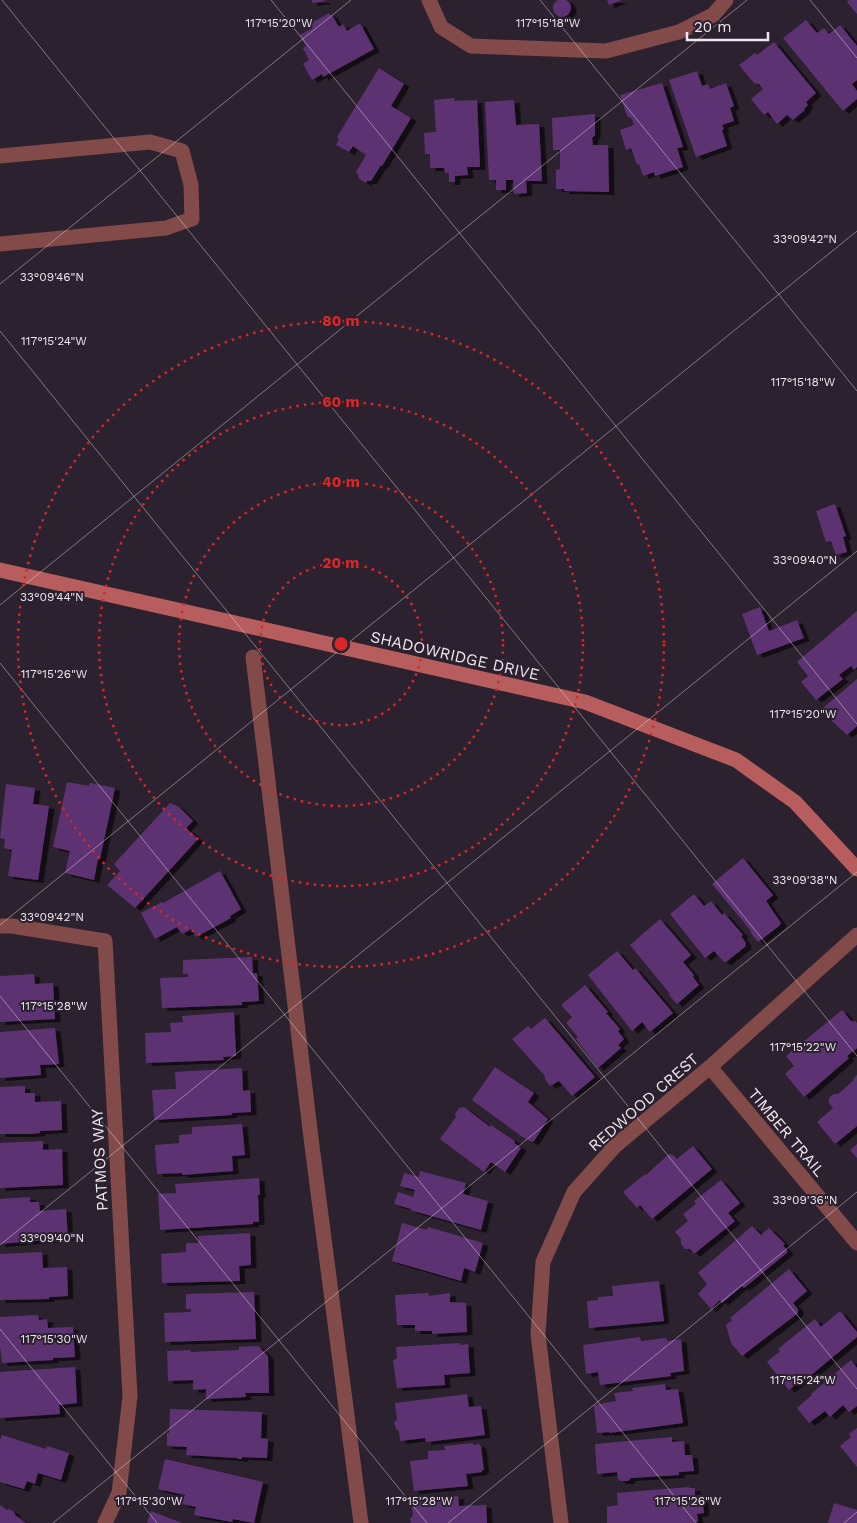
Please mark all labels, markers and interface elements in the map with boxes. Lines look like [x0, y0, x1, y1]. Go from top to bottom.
scale bar [687, 10, 768, 42]
text: 117°15'20"W [246, 16, 313, 30]
text: 117°15'18"W [516, 16, 581, 30]
text: 20 m [694, 18, 732, 36]
text: 33°09'42"N [773, 232, 837, 246]
text: 33°09'46"N [20, 270, 84, 284]
text: 80 m [322, 312, 360, 330]
text: 117°15'24"W [21, 334, 87, 348]
text: 117°15'18"W [771, 375, 836, 389]
text: 60 m [322, 393, 360, 411]
text: 40 m [322, 473, 360, 491]
text: 33°09'40"N [773, 553, 837, 567]
text: 20 m [322, 554, 360, 572]
text: 33°09'44"N [20, 590, 84, 604]
street label: SHADOWRIDGE DRIVE [368, 627, 541, 684]
centre of rings [332, 635, 350, 653]
text: 117°15'26"W [21, 667, 88, 681]
text: 117°15'20"W [770, 707, 837, 721]
text: 33°09'38"N [772, 873, 838, 887]
text: 33°09'42"N [20, 910, 84, 924]
text: 117°15'28"W [21, 999, 88, 1013]
text: 117°15'22"W [770, 1040, 837, 1054]
street label: REDWOOD CREST [584, 1049, 703, 1155]
street label: TIMBER TRAIL [744, 1084, 829, 1181]
street label: PATMOS WAY [87, 1108, 112, 1211]
text: 33°09'36"N [772, 1193, 838, 1207]
text: 33°09'40"N [20, 1231, 84, 1245]
text: 117°15'30"W [21, 1332, 88, 1346]
text: 117°15'24"W [770, 1373, 836, 1387]
text: 117°15'30"W [116, 1494, 183, 1508]
text: 117°15'28"W [386, 1494, 453, 1508]
text: 117°15'26"W [655, 1494, 722, 1508]

